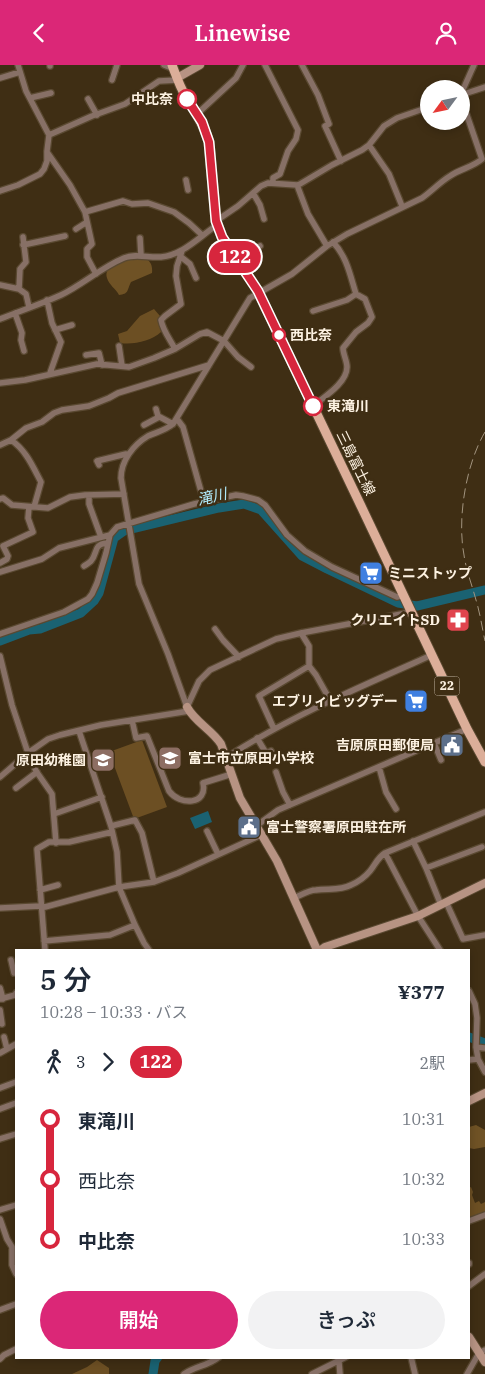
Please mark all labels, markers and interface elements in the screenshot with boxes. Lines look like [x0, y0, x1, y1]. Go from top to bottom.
text: Linewise [194, 18, 291, 47]
icon: back [25, 19, 53, 47]
icon: person [432, 19, 460, 47]
north arrow [420, 80, 470, 130]
map controls [420, 80, 470, 130]
marker: 中比奈 [177, 89, 197, 109]
place label: 中比奈 [131, 90, 173, 108]
line badge: 122 [206, 241, 264, 273]
text: 122 [219, 245, 251, 268]
place label: 西比奈 [290, 326, 332, 344]
marker: 西比奈 [272, 328, 286, 342]
marker: 東滝川 [303, 396, 323, 416]
place label: 東滝川 [327, 397, 369, 415]
street label: 三島富士線 [333, 428, 379, 498]
water label: 滝川 [195, 483, 231, 509]
supermarket icon: ミニストップ [358, 560, 384, 586]
place label: ミニストップ [388, 564, 472, 582]
pharmacy icon: クリエイトSD [445, 607, 471, 633]
place label: クリエイトSD [351, 611, 440, 629]
road number: 22 [434, 677, 460, 695]
supermarket icon: エブリィビッグデー [403, 688, 429, 714]
place label: エブリィビッグデー [272, 692, 398, 710]
public building icon: 吉原原田郵便局 [439, 732, 465, 758]
place label: 吉原原田郵便局 [336, 736, 434, 754]
school or university icon: 富士市立原田小学校 [157, 745, 183, 771]
school or university icon: 原田幼稚園 [90, 747, 116, 773]
place label: 富士市立原田小学校 [188, 749, 314, 767]
place label: 原田幼稚園 [16, 751, 86, 769]
public building icon: 富士警察署原田駐在所 [236, 814, 262, 840]
place label: 富士警察署原田駐在所 [266, 818, 406, 836]
text: 5 分 [40, 961, 91, 998]
text: ¥377 [398, 980, 445, 1004]
text: 10:28 – 10:33 · バス [40, 1002, 187, 1022]
icon: walk [40, 1048, 68, 1076]
icon: forward [94, 1048, 122, 1076]
text: 122 [140, 1050, 172, 1073]
text: 3 [76, 1052, 86, 1072]
text: 2駅 [419, 1053, 445, 1073]
text: 東滝川 [78, 1109, 135, 1133]
text: 10:31 [402, 1109, 445, 1129]
text: 西比奈 [78, 1169, 135, 1193]
text: 10:32 [402, 1169, 445, 1189]
text: 中比奈 [78, 1229, 135, 1253]
text: 10:33 [402, 1229, 445, 1249]
button: 開始 [40, 1291, 238, 1349]
button: きっぷ [248, 1291, 445, 1349]

